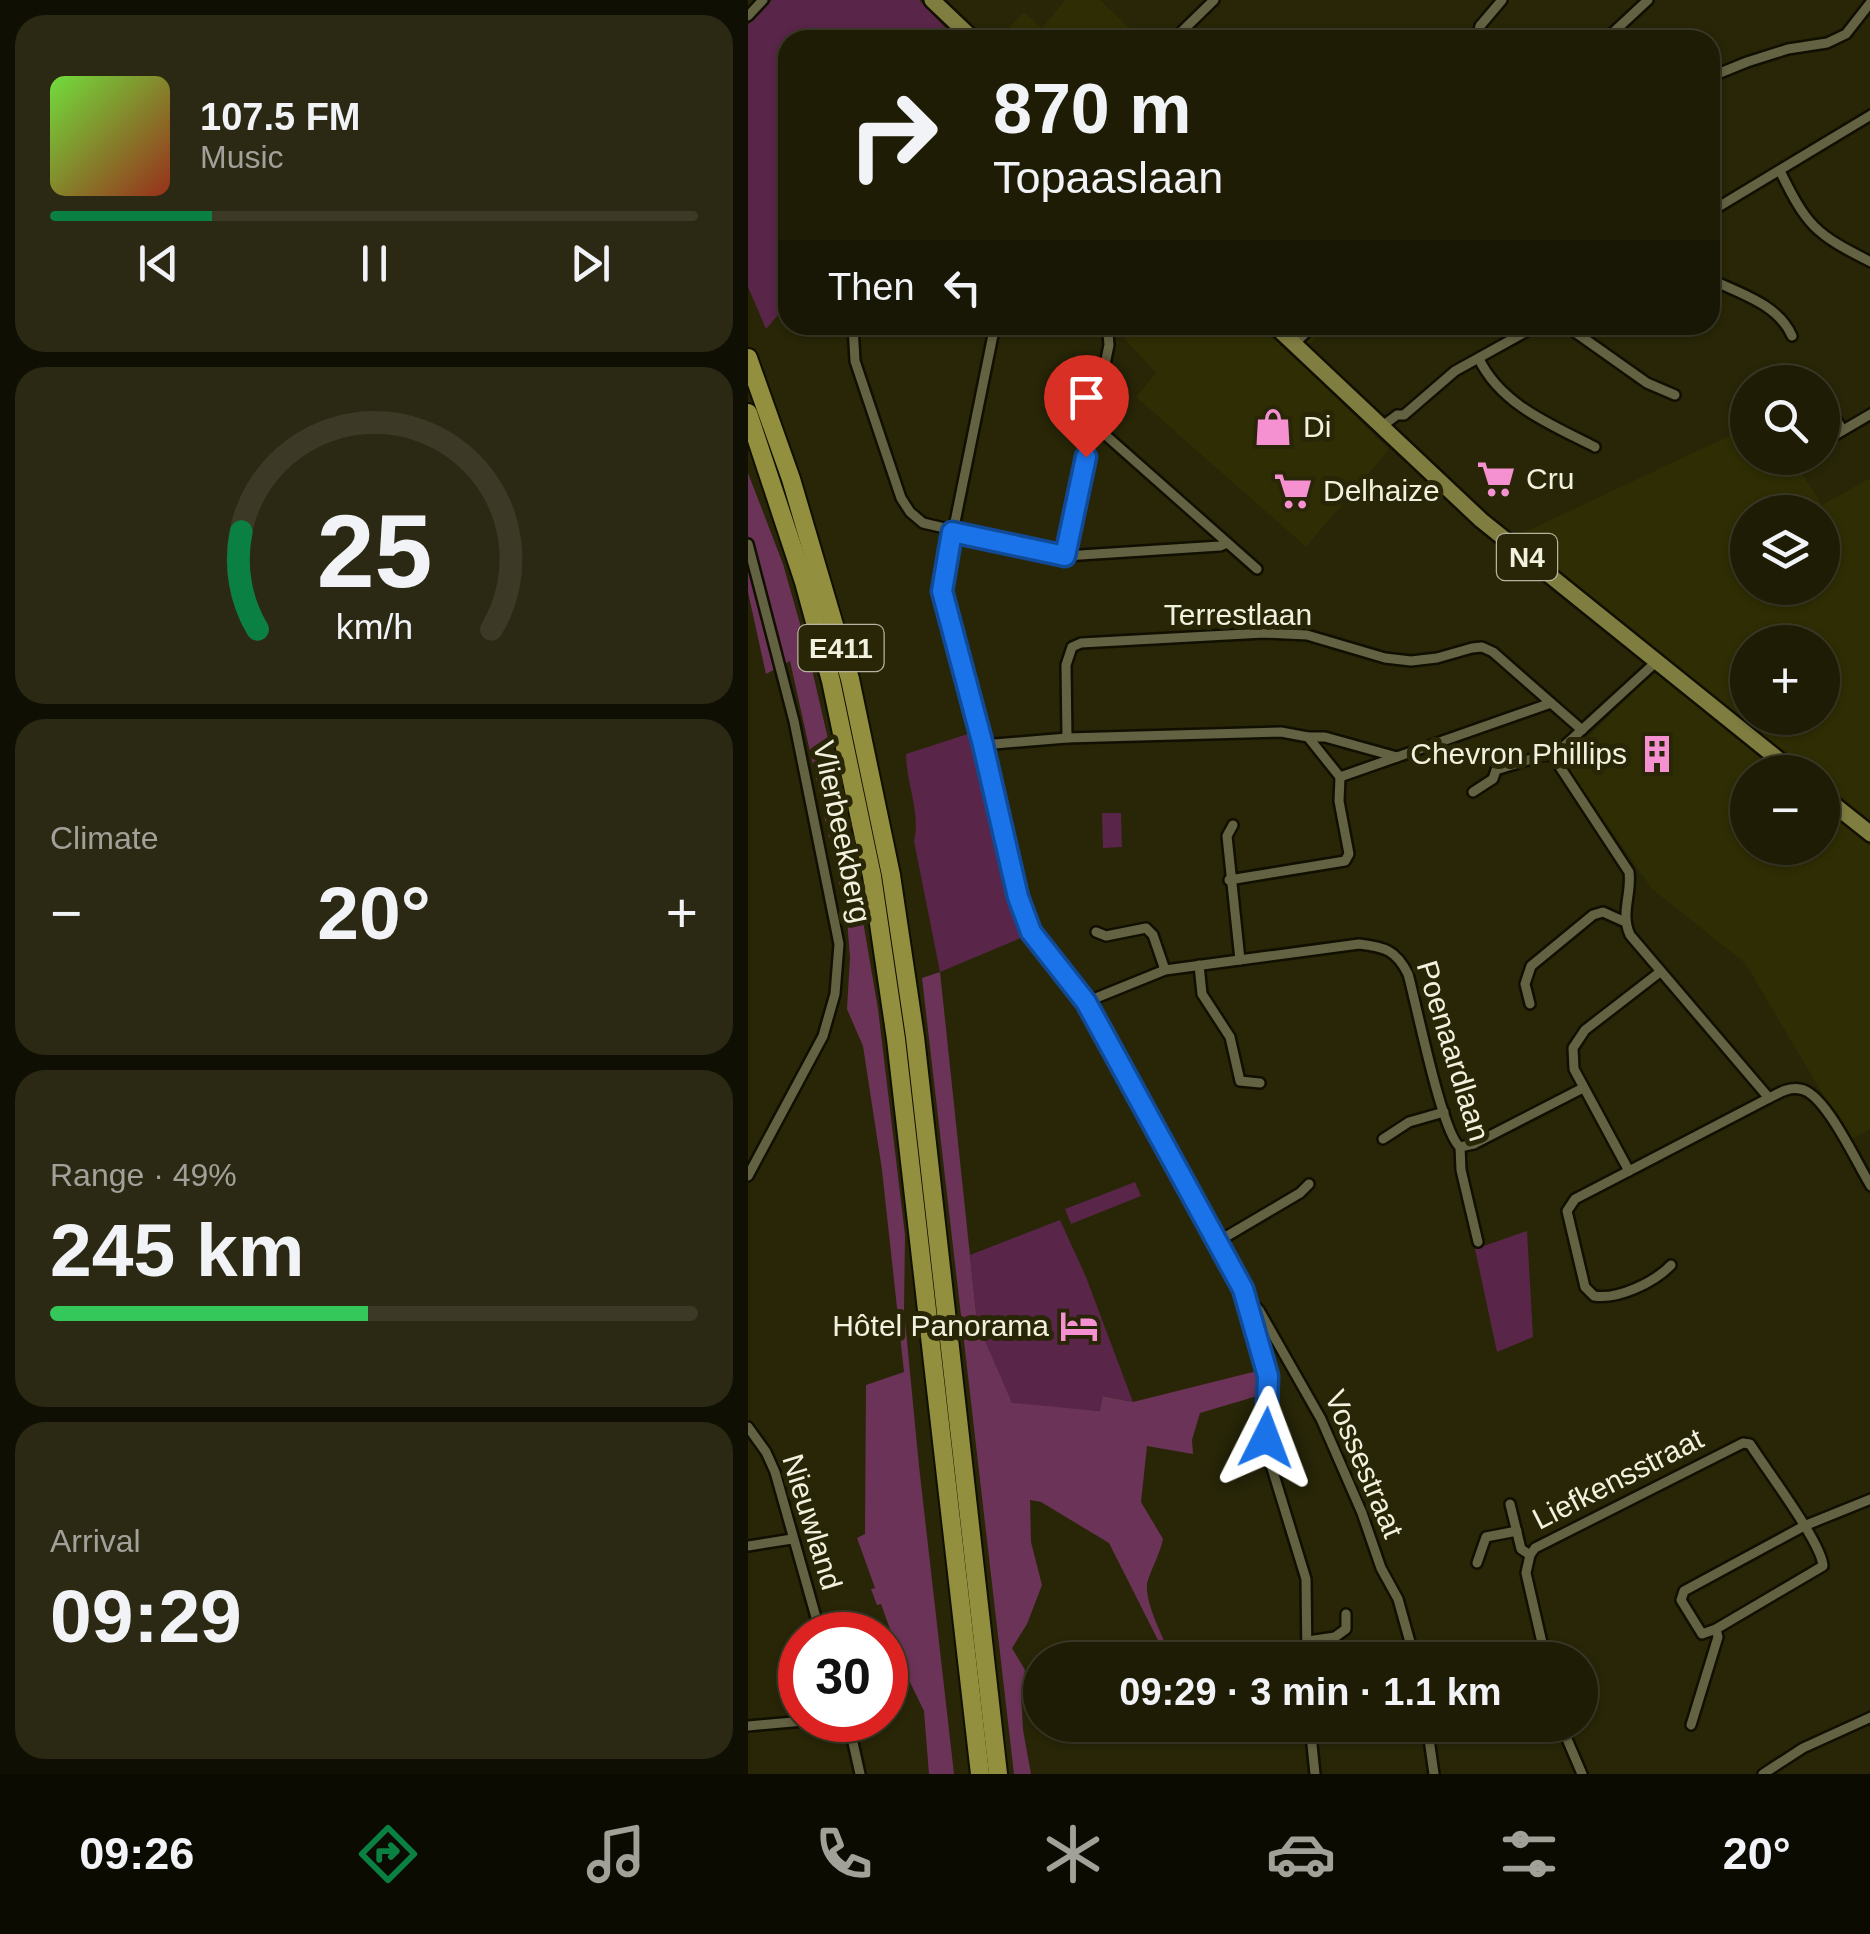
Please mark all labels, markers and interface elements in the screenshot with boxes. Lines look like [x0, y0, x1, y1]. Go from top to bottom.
icon: right [828, 70, 958, 200]
text: 870 m [993, 70, 1191, 148]
text: 107.5 FM [200, 96, 361, 138]
text: Music [200, 139, 284, 175]
text: Topaaslaan [993, 152, 1223, 203]
icon: previous [131, 236, 186, 291]
icon: pause [347, 236, 402, 291]
icon: next [563, 236, 618, 291]
icon: left [935, 260, 990, 315]
text: Then [828, 266, 915, 308]
pin [1044, 355, 1129, 458]
map controls [1730, 365, 1840, 865]
button: search [1730, 365, 1840, 475]
icon: arrive [1059, 370, 1114, 425]
shop icon: Di [1252, 406, 1294, 448]
place label: Di [1303, 410, 1331, 443]
supermarket icon: Cru [1475, 458, 1517, 500]
place label: Cru [1526, 462, 1574, 495]
supermarket icon: Delhaize [1272, 470, 1314, 512]
place label: Delhaize [1323, 474, 1440, 507]
text: 25 [316, 493, 432, 609]
button: layers [1730, 495, 1840, 605]
road number: N4 [1497, 534, 1557, 580]
street label: Terrestlaan [1164, 598, 1312, 631]
text: km/h [335, 607, 413, 647]
road number: E411 [799, 625, 884, 671]
button: + [1730, 625, 1840, 735]
building icon: Chevron Phillips [1636, 733, 1678, 775]
place label: Chevron Phillips [1410, 737, 1627, 770]
street label: Vlierbeekberg [807, 738, 878, 926]
button: − [1730, 755, 1840, 865]
text: Climate [50, 820, 158, 856]
text: 20° [317, 871, 431, 955]
text: − [50, 882, 82, 944]
text: + [666, 882, 698, 944]
street label: Poenaardlaan [1410, 957, 1497, 1145]
text: Range · 49% [50, 1157, 237, 1193]
text: 245 km [50, 1208, 304, 1292]
hotel icon: Hôtel Panorama [1058, 1305, 1100, 1347]
place label: Hôtel Panorama [832, 1309, 1049, 1342]
street label: Vossestraat [1319, 1385, 1411, 1543]
position arrow [1214, 1386, 1318, 1490]
street label: Liefkensstraat [1527, 1421, 1709, 1536]
street label: Nieuwland [776, 1450, 849, 1594]
text: Arrival [50, 1523, 141, 1559]
text: 09:29 [50, 1574, 242, 1658]
speed limit sign: 30 [778, 1612, 908, 1742]
text: 09:29 · 3 min · 1.1 km [1119, 1671, 1502, 1713]
icon: directions [353, 1819, 423, 1889]
icon: music [581, 1819, 651, 1889]
icon: phone [809, 1819, 879, 1889]
icon: climate [1038, 1819, 1108, 1889]
icon: car [1266, 1819, 1336, 1889]
icon: filters [1494, 1819, 1564, 1889]
text: 09:26 [79, 1828, 194, 1879]
text: 20° [1723, 1828, 1791, 1879]

